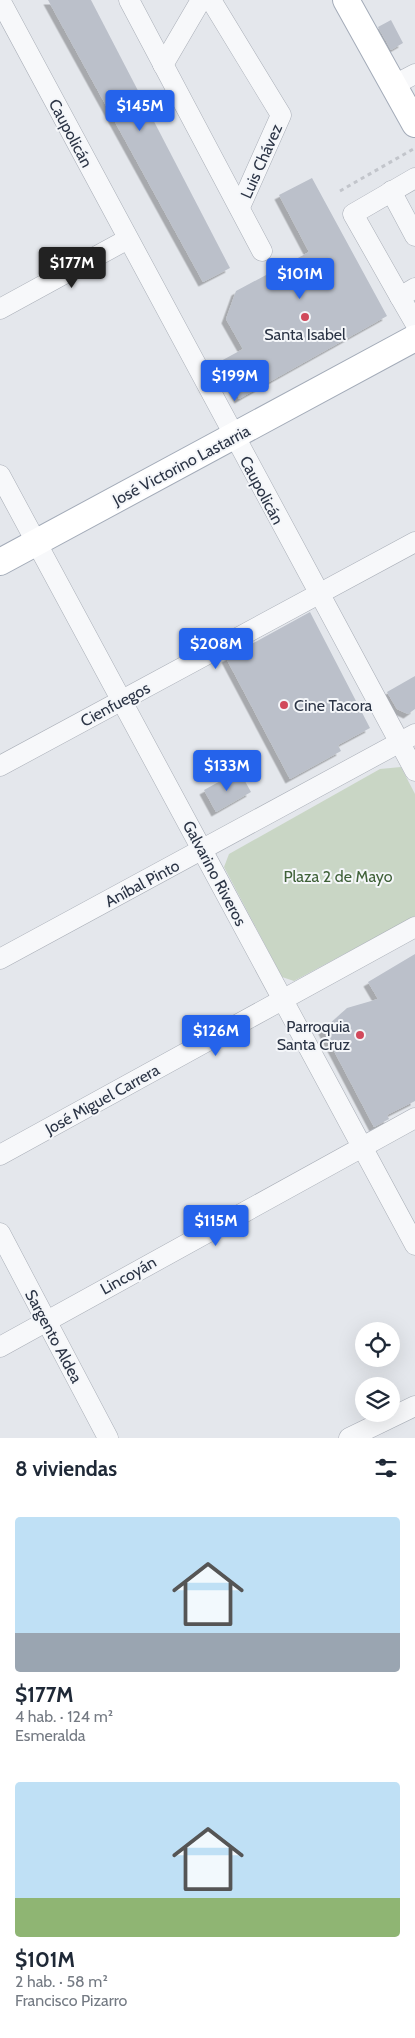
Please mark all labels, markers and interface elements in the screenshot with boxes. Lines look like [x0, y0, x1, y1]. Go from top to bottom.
pin: $145M [105, 90, 175, 132]
street label: Caupolicán [45, 96, 97, 171]
text: $145M [116, 96, 164, 115]
street label: Luis Chávez [237, 121, 286, 201]
pin: $177M [37, 246, 107, 289]
text: $177M [50, 253, 94, 272]
pin: $101M [265, 258, 335, 300]
text: $101M [277, 264, 323, 283]
marker: Santa Isabel [299, 311, 311, 323]
place label: Santa Isabel [264, 325, 346, 344]
pin: $199M [200, 360, 270, 402]
text: $199M [212, 366, 258, 385]
street label: José Victorino Lastarria [108, 421, 253, 510]
street label: Caupolicán [236, 453, 288, 528]
pin: $208M [181, 628, 251, 670]
text: $208M [190, 634, 242, 653]
street label: Cienfuegos [77, 678, 154, 731]
place label: Cine Tacora [294, 696, 373, 715]
marker: Cine Tacora [278, 699, 290, 711]
pin: $133M [192, 750, 262, 792]
text: $133M [204, 756, 250, 775]
street label: Galvarino Riveros [179, 817, 250, 929]
street label: Aníbal Pinto [102, 856, 183, 911]
park label: Plaza 2 de Mayo [284, 867, 393, 886]
pin: $126M [181, 1014, 251, 1057]
place label: Parroquia Santa Cruz [277, 1017, 350, 1054]
text: $126M [193, 1021, 239, 1040]
marker: Parroquia Santa Cruz [354, 1029, 366, 1041]
street label: José Miguel Carrera [41, 1060, 163, 1139]
pin: $115M [181, 1204, 251, 1247]
text: $115M [194, 1211, 238, 1230]
street label: Lincoyán [97, 1252, 159, 1298]
street label: Sargento Aldea [21, 1286, 86, 1386]
map controls [355, 1322, 400, 1422]
button: locate [355, 1322, 400, 1367]
button: layers [355, 1377, 400, 1422]
icon: filters [372, 1454, 400, 1482]
text: 8 viviendas [15, 1456, 117, 1481]
icon: home [163, 1549, 253, 1639]
text: $177M [15, 1682, 73, 1707]
text: 4 hab. · 124 m² [15, 1707, 113, 1726]
text: Esmeralda [15, 1726, 86, 1745]
icon: home [163, 1814, 253, 1904]
text: $101M [15, 1947, 75, 1972]
text: 2 hab. · 58 m² [15, 1972, 108, 1991]
text: Francisco Pizarro [15, 1991, 127, 2010]

